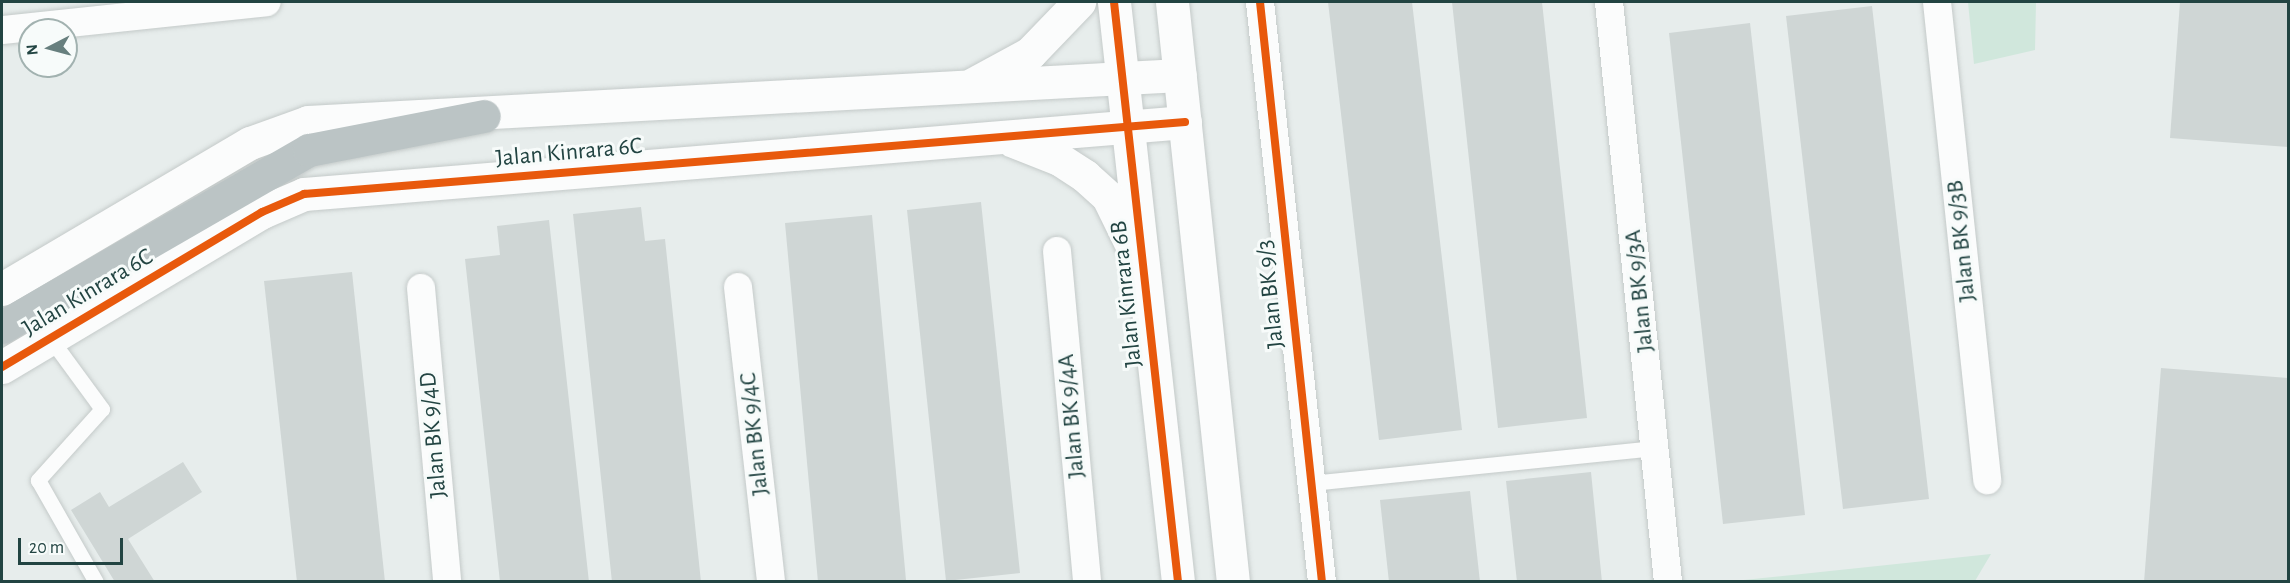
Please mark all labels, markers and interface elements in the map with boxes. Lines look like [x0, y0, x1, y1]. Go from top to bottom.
north arrow [18, 18, 78, 78]
text: N [24, 43, 41, 56]
street label: Jalan Kinrara 6C [495, 132, 643, 174]
street label: Jalan BK 9/3B [1941, 179, 1983, 303]
street label: Jalan Kinrara 6B [1105, 219, 1149, 369]
street label: Jalan BK 9/3A [1619, 228, 1661, 354]
street label: Jalan BK 9/3 [1251, 238, 1291, 350]
street label: Jalan Kinrara 6C [18, 243, 158, 343]
street label: Jalan BK 9/4A [1052, 353, 1092, 479]
street label: Jalan BK 9/4D [414, 371, 454, 499]
street label: Jalan BK 9/4C [734, 371, 776, 497]
scale bar [21, 526, 126, 564]
text: 20 m [29, 539, 64, 557]

